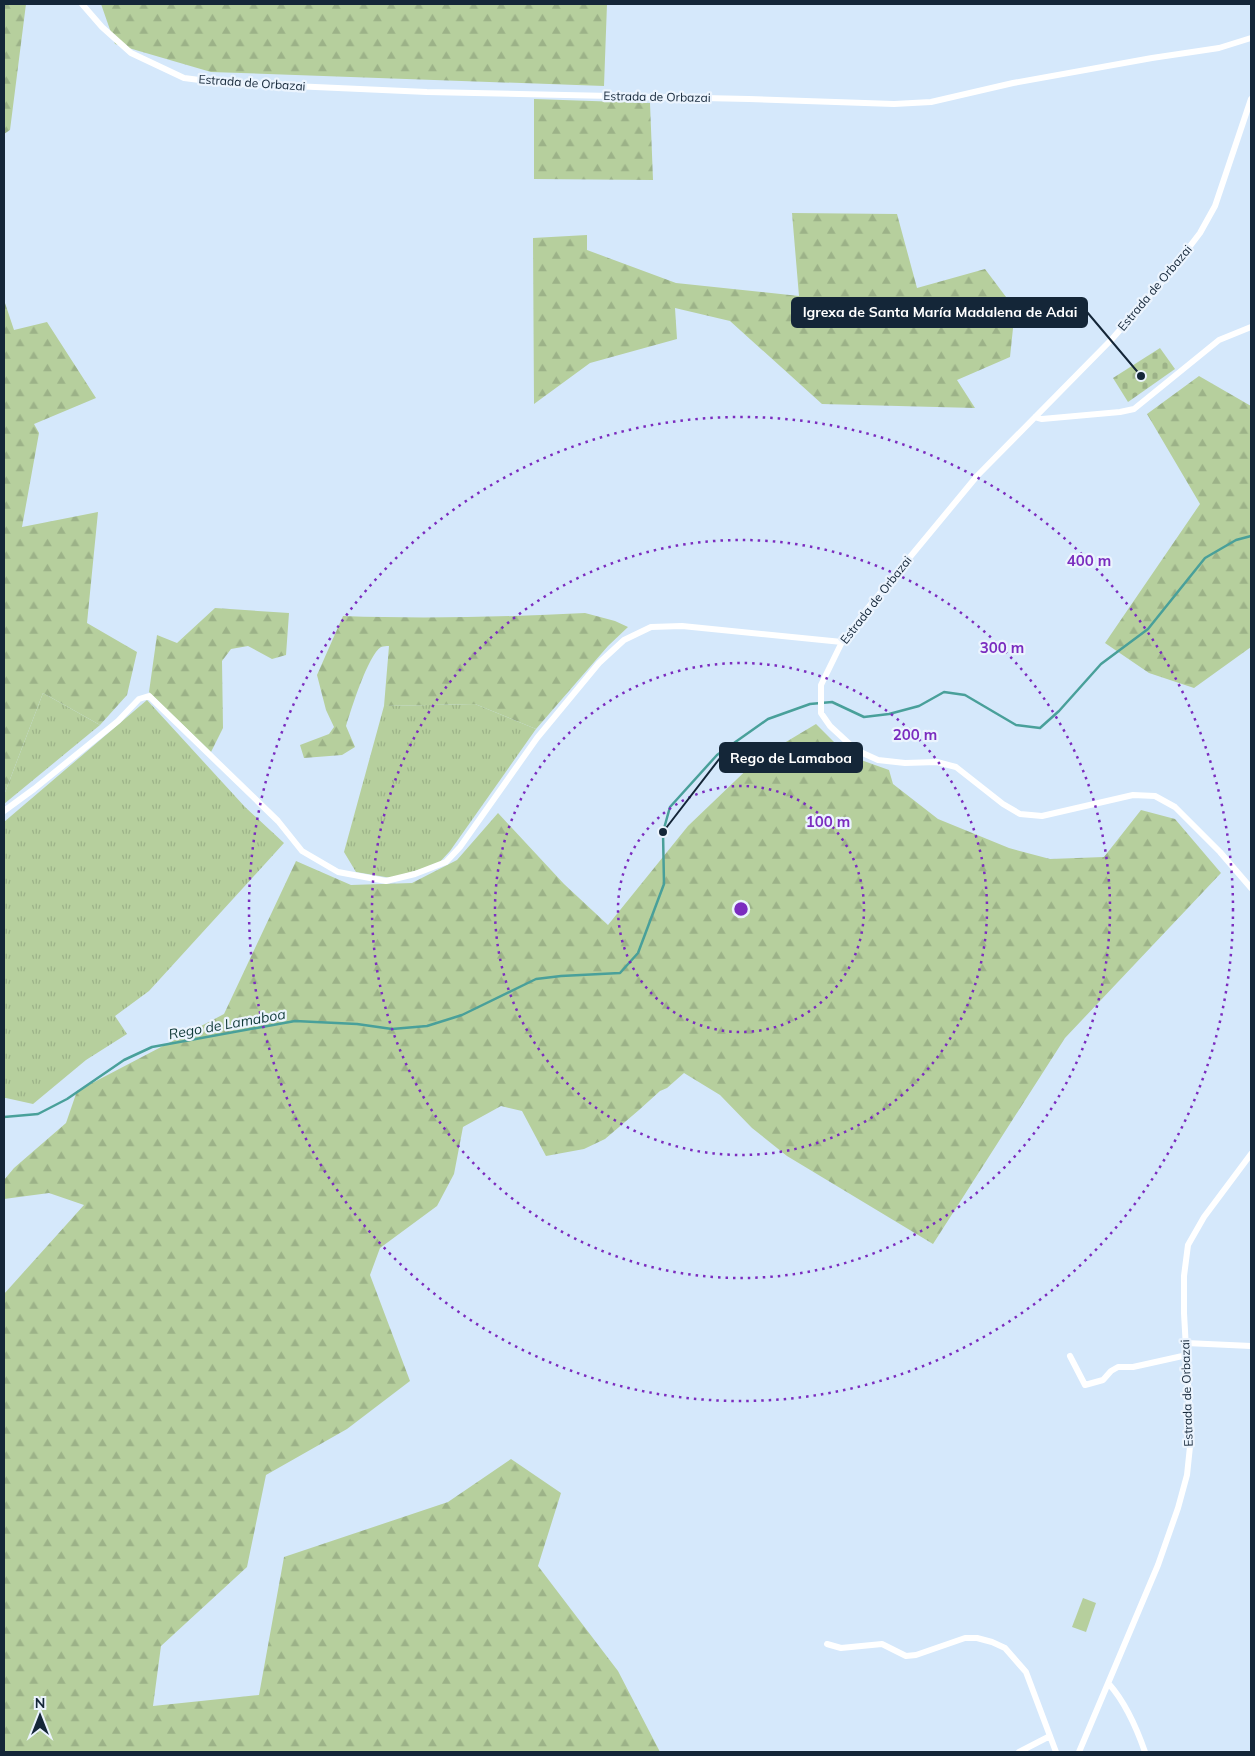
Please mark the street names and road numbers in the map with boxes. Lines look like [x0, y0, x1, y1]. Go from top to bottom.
street label: Estrada de Orbazai [198, 71, 306, 94]
street label: Estrada de Orbazai [603, 88, 711, 105]
street label: Estrada de Orbazai [1114, 242, 1195, 334]
street label: Estrada de Orbazai [837, 553, 915, 647]
street label: Estrada de Orbazai [1177, 1339, 1196, 1447]

